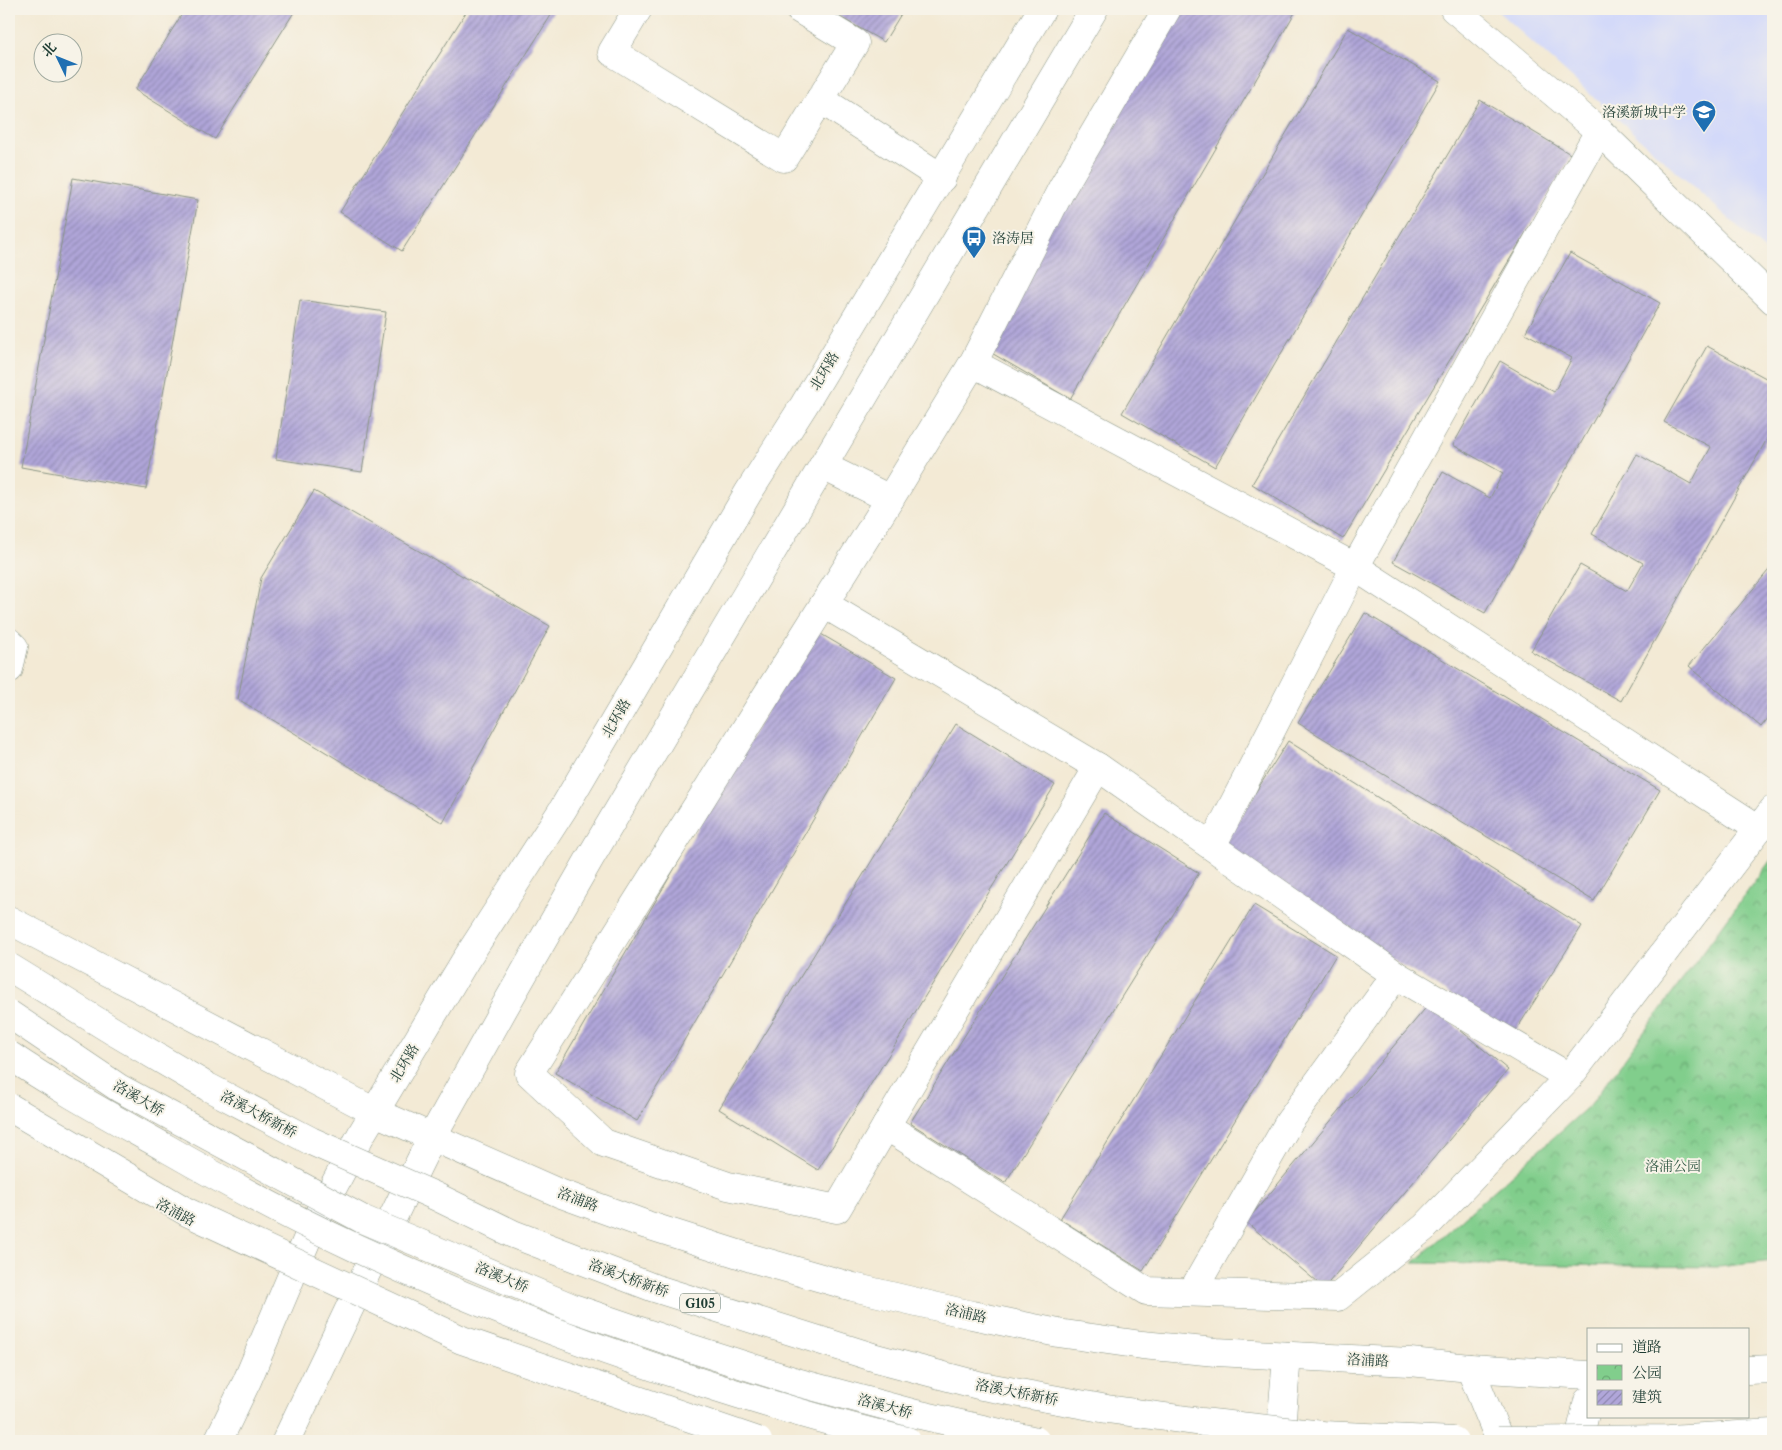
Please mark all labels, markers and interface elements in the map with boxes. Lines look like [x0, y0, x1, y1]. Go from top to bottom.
north arrow [32, 32, 82, 82]
text: 北 [37, 38, 60, 60]
school or university icon: 洛溪新城中学 [1691, 99, 1717, 133]
place label: 洛溪新城中学 [1602, 103, 1686, 121]
bus stop icon: 洛涛居 [961, 225, 987, 259]
place label: 洛涛居 [992, 229, 1034, 247]
street label: 北环路 [805, 348, 843, 394]
street label: 北环路 [598, 695, 634, 741]
street label: 北环路 [385, 1040, 423, 1086]
street label: 洛溪大桥 [110, 1076, 168, 1120]
street label: 洛溪大桥新桥 [218, 1086, 300, 1142]
park label: 洛浦公园 [1645, 1157, 1701, 1175]
street label: 洛浦路 [555, 1183, 601, 1215]
street label: 洛浦路 [153, 1194, 199, 1230]
street label: 洛溪大桥新桥 [586, 1255, 672, 1301]
street label: 洛溪大桥 [473, 1258, 531, 1296]
road number: G105 [680, 1294, 720, 1312]
street label: 洛浦路 [944, 1300, 988, 1326]
legend [1587, 1328, 1750, 1418]
text: 道路 [1632, 1337, 1662, 1356]
street label: 洛浦路 [1347, 1350, 1389, 1370]
text: 公园 [1632, 1363, 1662, 1382]
street label: 洛溪大桥新桥 [974, 1375, 1060, 1409]
text: 建筑 [1632, 1387, 1662, 1406]
street label: 洛溪大桥 [856, 1390, 914, 1422]

